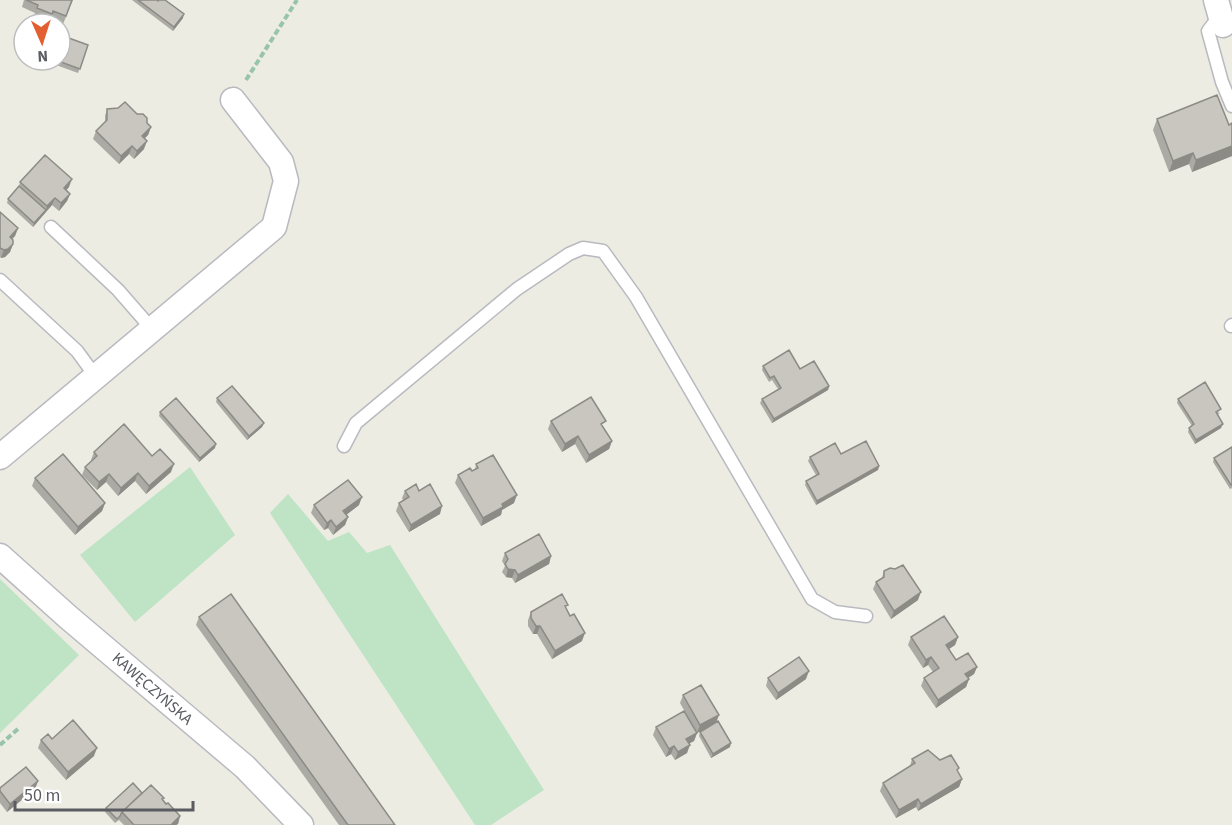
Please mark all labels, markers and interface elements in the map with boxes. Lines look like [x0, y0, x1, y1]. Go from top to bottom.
north arrow [12, 12, 72, 72]
text: N [37, 45, 49, 67]
street label: KAWĘCZYŃSKA [107, 647, 198, 730]
scale bar [15, 774, 194, 812]
text: 50 m [24, 783, 60, 808]

